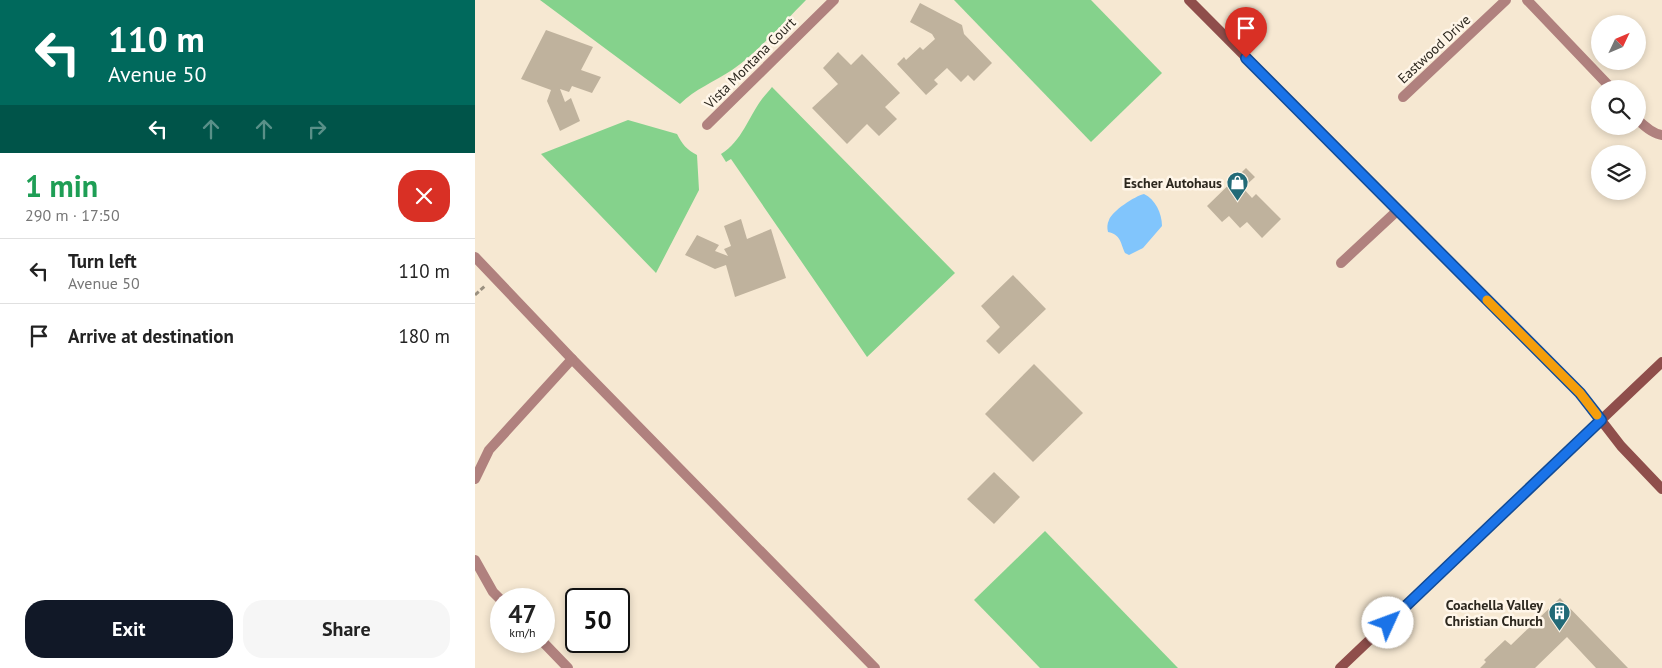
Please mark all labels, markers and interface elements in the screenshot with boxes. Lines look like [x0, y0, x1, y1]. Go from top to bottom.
pin [1225, 7, 1267, 58]
street label: Eastwood Drive [1394, 11, 1474, 87]
street label: Vista Montana Court [700, 13, 800, 113]
icon: arrive [1232, 14, 1260, 42]
north arrow [1591, 15, 1646, 70]
map controls [1591, 15, 1646, 200]
text: 110 m [108, 16, 205, 62]
icon: left [25, 20, 90, 85]
text: Avenue 50 [108, 60, 207, 88]
button: search [1591, 80, 1646, 135]
icon: left [144, 115, 172, 143]
icon: ahead [197, 115, 225, 143]
icon: ahead [250, 115, 278, 143]
icon: right [303, 115, 331, 143]
button: layers [1591, 145, 1646, 200]
text: 1 min [25, 166, 98, 205]
button: close [398, 170, 450, 222]
shop icon: Escher Autohaus [1226, 171, 1250, 202]
place label: Escher Autohaus [1124, 174, 1222, 192]
text: 290 m · 17:50 [25, 205, 120, 225]
text: Turn left [68, 249, 137, 273]
icon: left [25, 257, 53, 285]
text: 110 m [398, 259, 450, 283]
text: Avenue 50 [68, 273, 140, 293]
icon: arrive [25, 322, 53, 350]
text: Arrive at destination [68, 324, 234, 348]
text: 180 m [398, 324, 450, 348]
speed limit sign: 50 [565, 588, 630, 653]
position arrow [1361, 596, 1413, 648]
place label: Coachella Valley Christian Church [1445, 596, 1543, 630]
text: 47 [508, 598, 537, 630]
button: Exit [25, 600, 233, 658]
button: Share [243, 600, 450, 658]
building icon: Coachella Valley Christian Church [1547, 601, 1571, 632]
text: km/h [509, 625, 536, 640]

